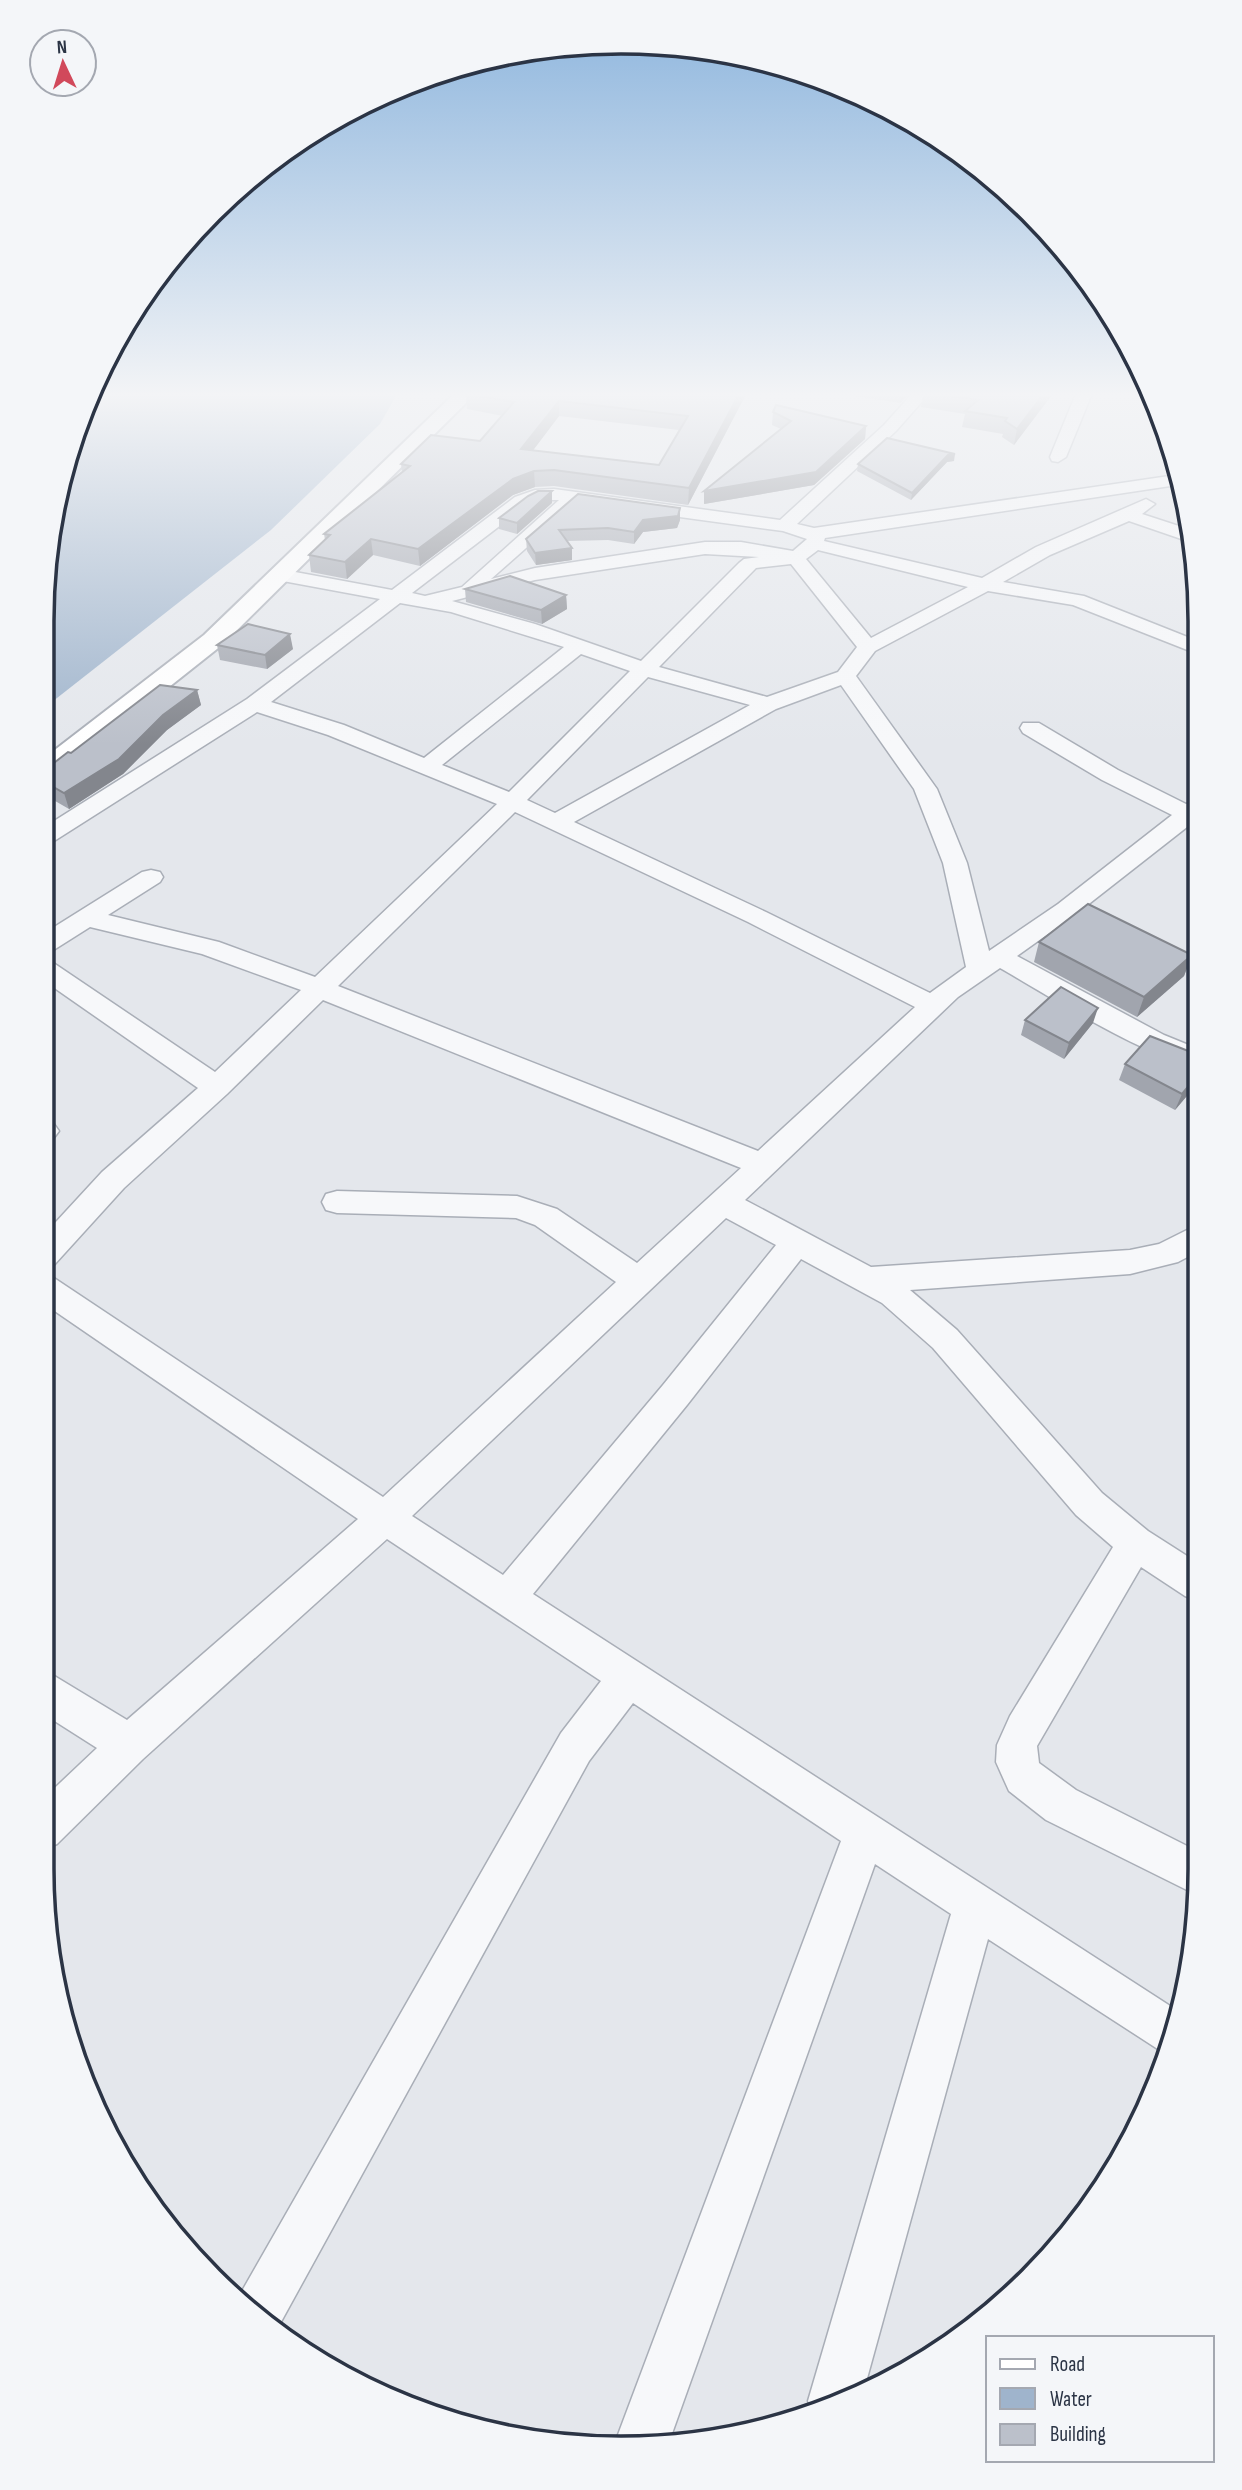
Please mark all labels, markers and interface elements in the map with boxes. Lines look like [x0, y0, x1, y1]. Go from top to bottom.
north arrow [28, 28, 98, 98]
text: N [56, 36, 68, 59]
legend [986, 2336, 1214, 2462]
text: Road [1050, 2352, 1085, 2377]
text: Water [1050, 2387, 1092, 2412]
text: Building [1050, 2422, 1106, 2447]

